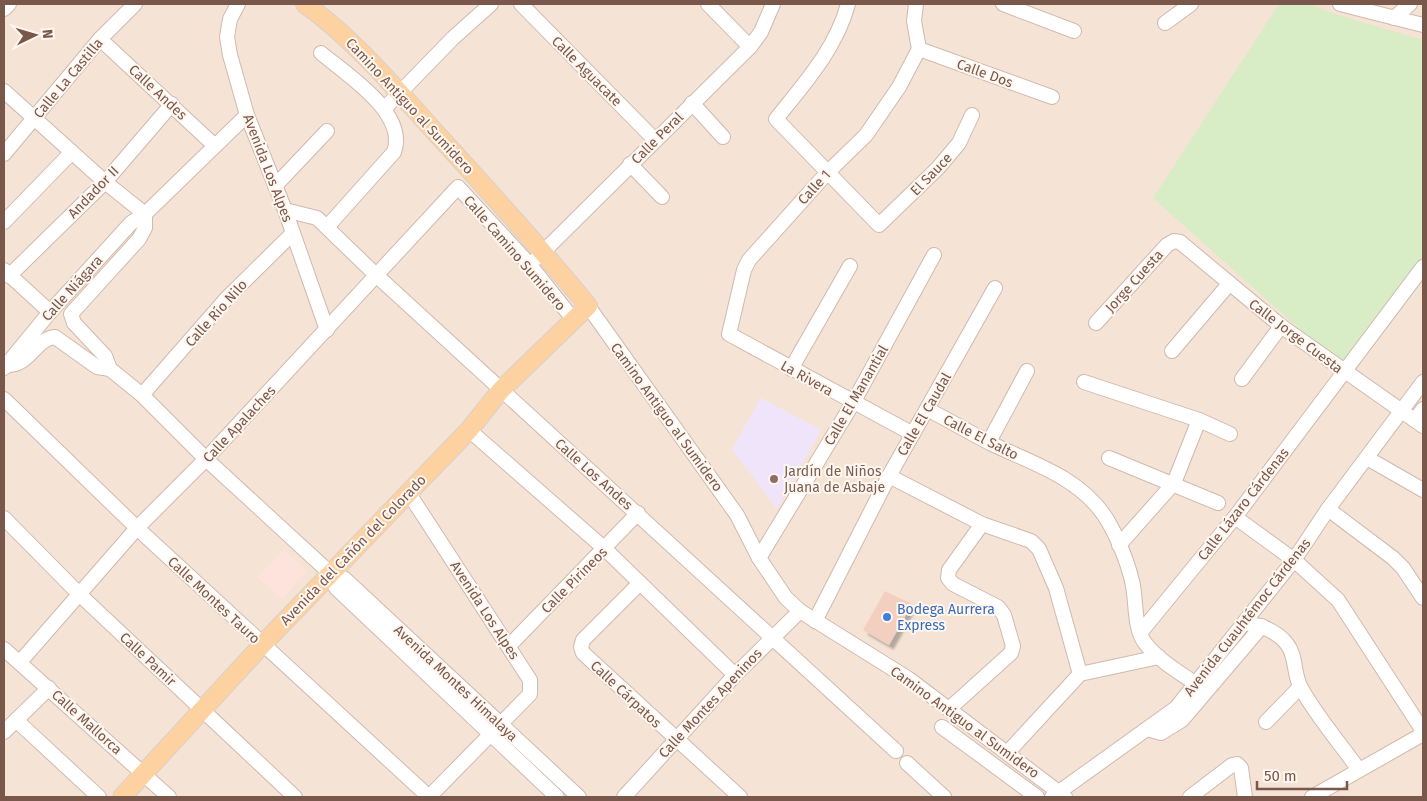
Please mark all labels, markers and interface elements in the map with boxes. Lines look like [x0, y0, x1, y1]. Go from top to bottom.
north arrow [10, 10, 60, 60]
text: N [39, 29, 56, 39]
street label: Calle Aguacate [548, 33, 625, 110]
street label: Calle La Castilla [30, 35, 107, 122]
street label: Camino Antiguo al Sumidero [342, 35, 477, 178]
street label: Calle Dos [954, 55, 1016, 92]
street label: Calle Andes [125, 61, 191, 124]
street label: Calle Peral [628, 109, 687, 168]
street label: Avenida Los Alpes [239, 112, 296, 225]
street label: El Sauce [907, 150, 956, 199]
street label: Andador II [64, 163, 122, 222]
street label: Calle 1 [794, 167, 834, 208]
street label: Calle Camino Sumidero [460, 192, 569, 314]
street label: Jorge Cuesta [1102, 246, 1167, 316]
street label: Calle Niágara [38, 252, 106, 325]
street label: Calle Río Nilo [182, 276, 251, 350]
street label: Calle Jorge Cuesta [1245, 296, 1346, 377]
street label: Camino Antiguo al Sumidero [607, 340, 726, 495]
street label: Calle El Manantial [821, 342, 892, 448]
street label: La Rivera [777, 357, 836, 400]
street label: Calle El Caudal [894, 370, 955, 459]
street label: Calle Apalaches [199, 382, 280, 466]
street label: Calle El Salto [940, 411, 1021, 464]
street label: Calle Los Andes [551, 435, 636, 514]
street label: Calle Lázaro Cárdenas [1194, 444, 1293, 564]
place label: Jardín de Niños Juana de Asbaje [784, 463, 885, 496]
street label: Avenida del Cañón del Colorado [277, 472, 430, 629]
marker: Jardín de Niños Juana de Asbaje [768, 473, 780, 485]
street label: Avenida Cuauhtémoc Cárdenas [1180, 535, 1315, 700]
street label: Calle Pirineos [538, 543, 611, 617]
street label: Calle Montes Tauro [164, 553, 263, 648]
street label: Avenida Los Alpes [446, 558, 523, 663]
place label: Bodega Aurrera Express [897, 601, 995, 634]
marker: Bodega Aurrera Express [881, 611, 893, 623]
street label: Avenida Montes Himalaya [390, 622, 521, 745]
street label: Calle Pamir [116, 629, 180, 690]
street label: Calle Montes Apeninos [655, 645, 766, 762]
street label: Calle Cárpatos [587, 657, 665, 732]
street label: Camino Antiguo al Sumidero [887, 663, 1042, 782]
street label: Calle Mallorca [48, 686, 125, 758]
scale bar [1257, 758, 1347, 790]
text: 50 m [1264, 767, 1297, 785]

